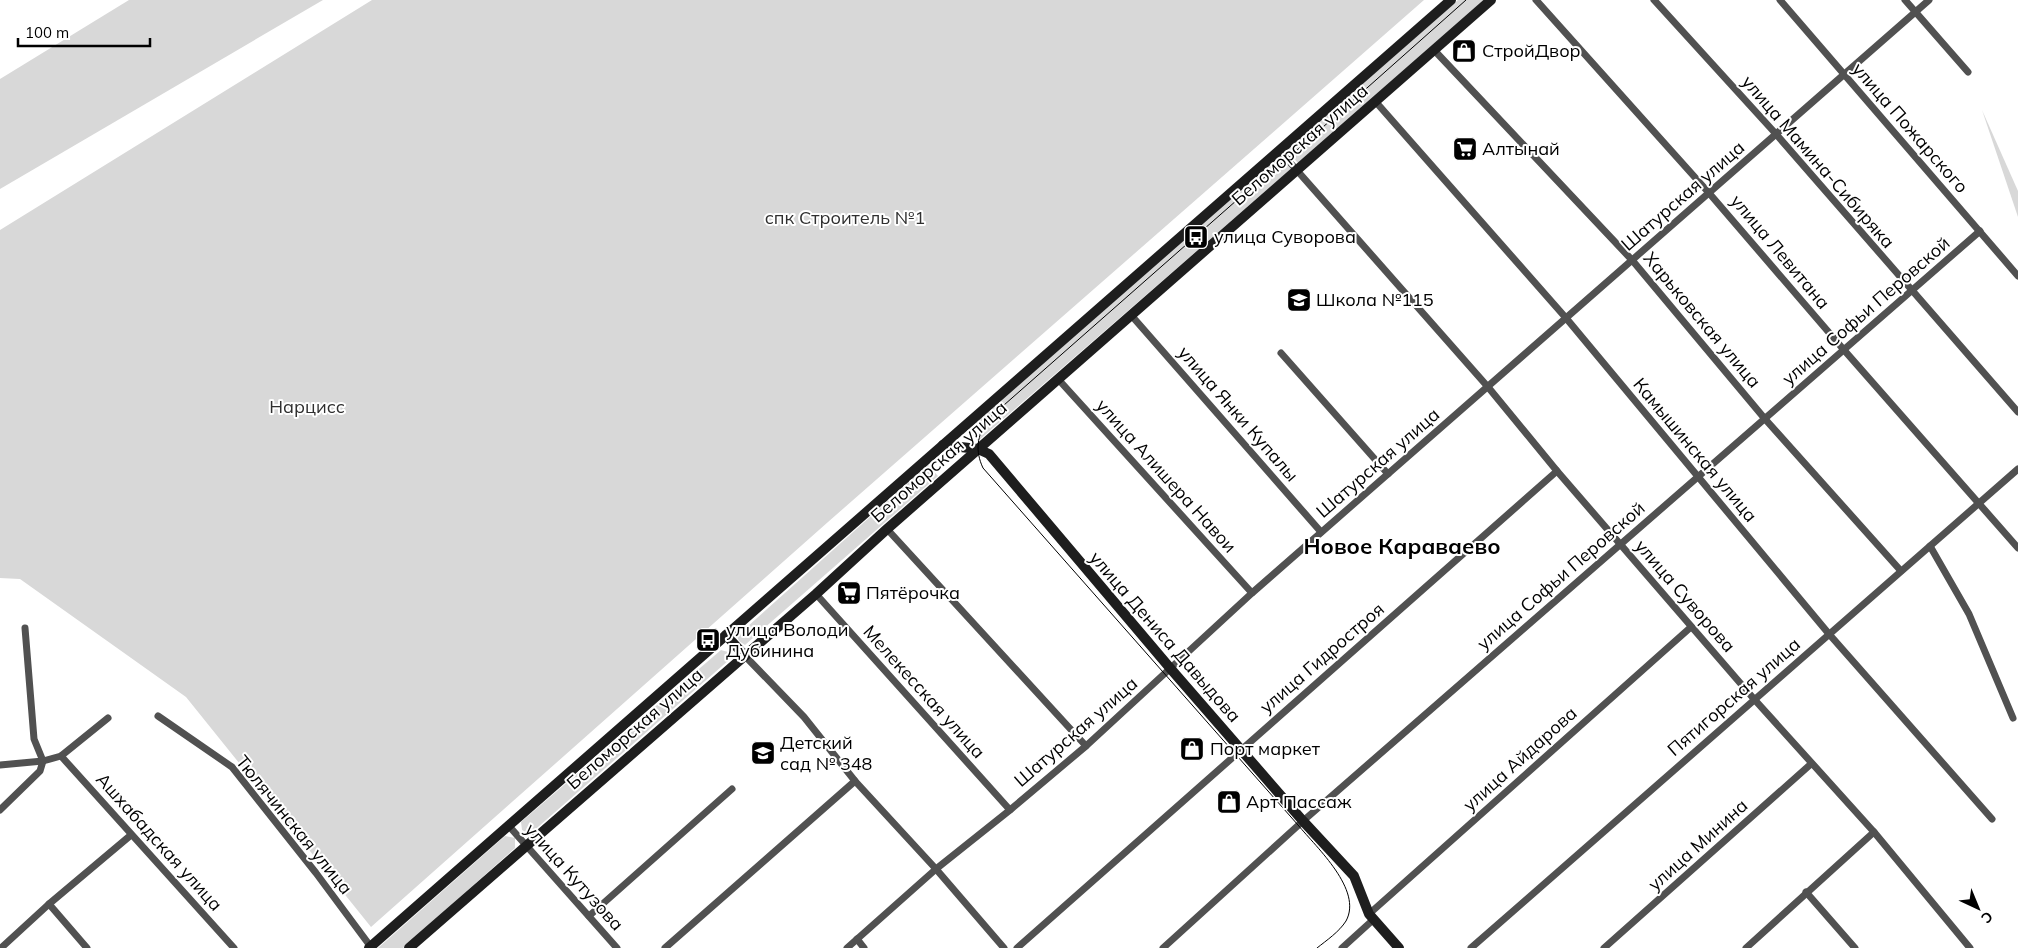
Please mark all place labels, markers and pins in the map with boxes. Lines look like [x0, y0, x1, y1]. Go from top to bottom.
shop icon: СтройДвор [1451, 38, 1477, 64]
place label: СтройДвор [1482, 39, 1581, 62]
supermarket icon: Алтынай [1452, 136, 1478, 162]
place label: Алтынай [1482, 137, 1560, 160]
bus stop icon: улица Суворова [1183, 224, 1209, 250]
place label: улица Суворова [1214, 225, 1356, 248]
school or university icon: Школа №115 [1286, 287, 1312, 313]
place label: Школа №115 [1316, 288, 1434, 311]
supermarket icon: Пятёрочка [836, 580, 862, 606]
place label: Пятёрочка [866, 581, 960, 604]
place label: улица Володи Дубинина [726, 618, 848, 662]
bus stop icon: улица Володи Дубинина [695, 627, 721, 653]
place label: Детский сад № 348 [780, 731, 872, 775]
shop icon: Порт маркет [1179, 736, 1205, 762]
place label: Порт маркет [1210, 737, 1321, 760]
school or university icon: Детский сад № 348 [750, 740, 776, 766]
shop icon: Арт Пассаж [1216, 789, 1242, 815]
place label: Арт Пассаж [1246, 790, 1352, 813]

